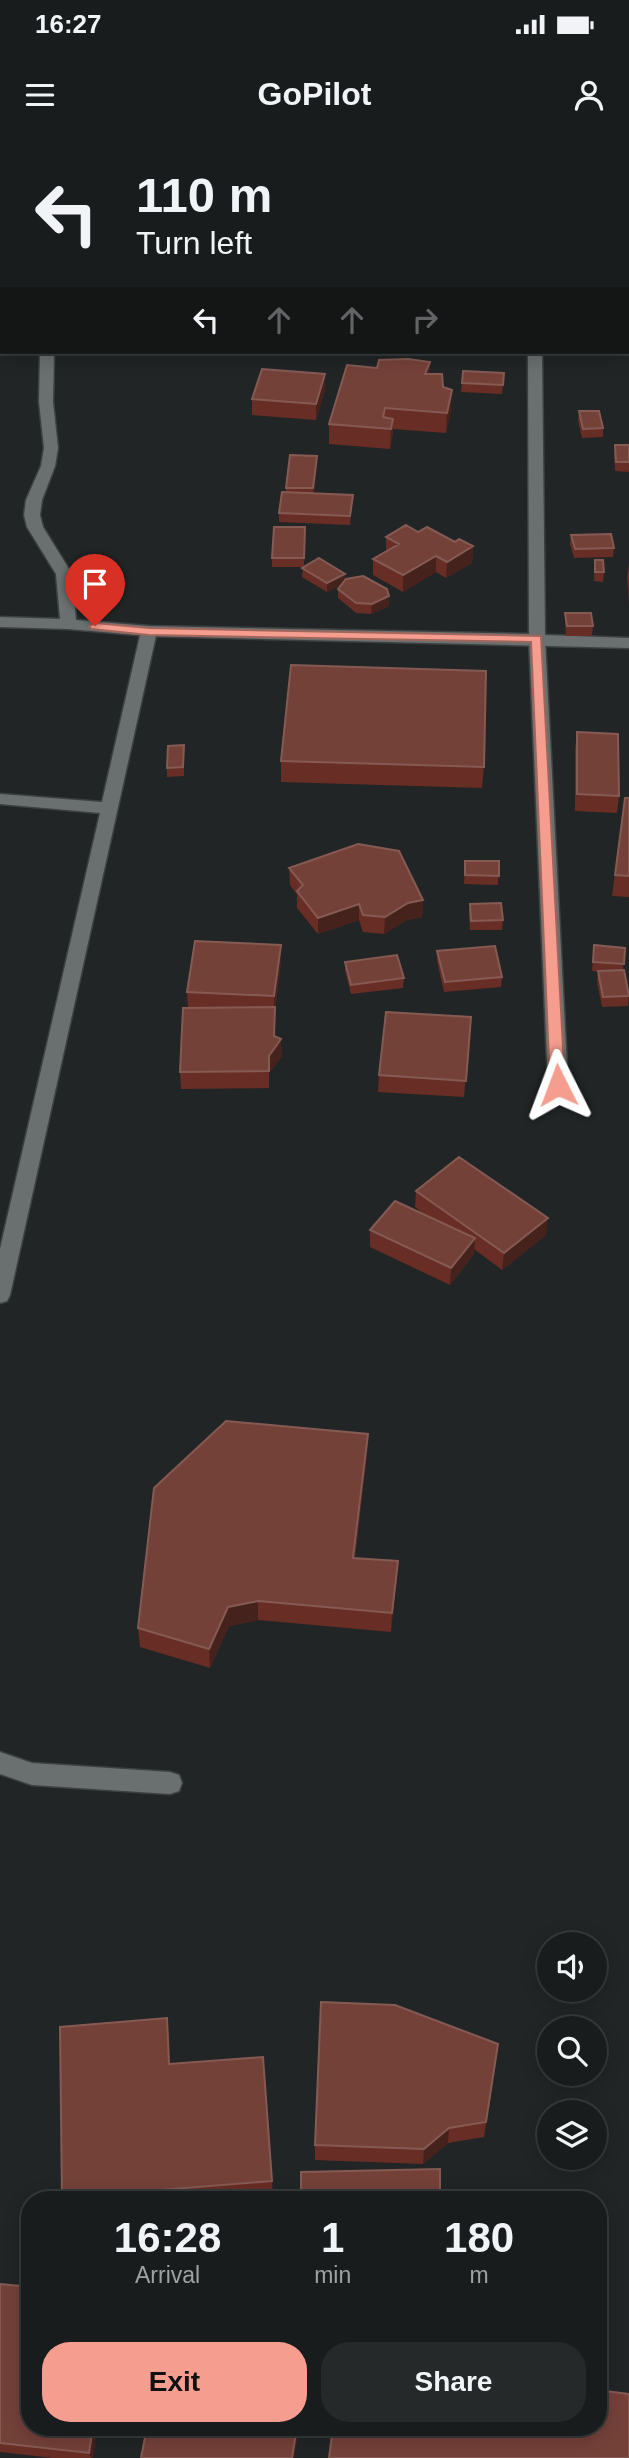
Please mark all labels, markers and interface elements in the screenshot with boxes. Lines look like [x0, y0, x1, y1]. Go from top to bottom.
text: 16:27 [35, 9, 102, 39]
icon: menu [21, 76, 59, 114]
text: GoPilot [258, 76, 371, 112]
icon: person [570, 76, 608, 114]
icon: left [21, 168, 112, 259]
text: 110 m [136, 168, 272, 222]
text: Turn left [136, 225, 252, 261]
icon: left [187, 301, 225, 339]
icon: ahead [260, 301, 298, 339]
icon: ahead [333, 301, 371, 339]
icon: right [406, 301, 444, 339]
pin [65, 554, 125, 626]
icon: arrive [76, 565, 114, 603]
position arrow [521, 1048, 595, 1122]
map controls [537, 1932, 607, 2170]
button: sound [537, 1932, 607, 2002]
button: search [537, 2016, 607, 2086]
button: layers [537, 2100, 607, 2170]
text: 16:28 [114, 2214, 221, 2261]
text: 1 [321, 2214, 344, 2261]
text: 180 [444, 2214, 514, 2261]
text: Arrival [135, 2262, 200, 2288]
text: min [314, 2262, 351, 2288]
text: m [470, 2262, 489, 2288]
button: Exit [42, 2342, 307, 2422]
button: Share [321, 2342, 586, 2422]

